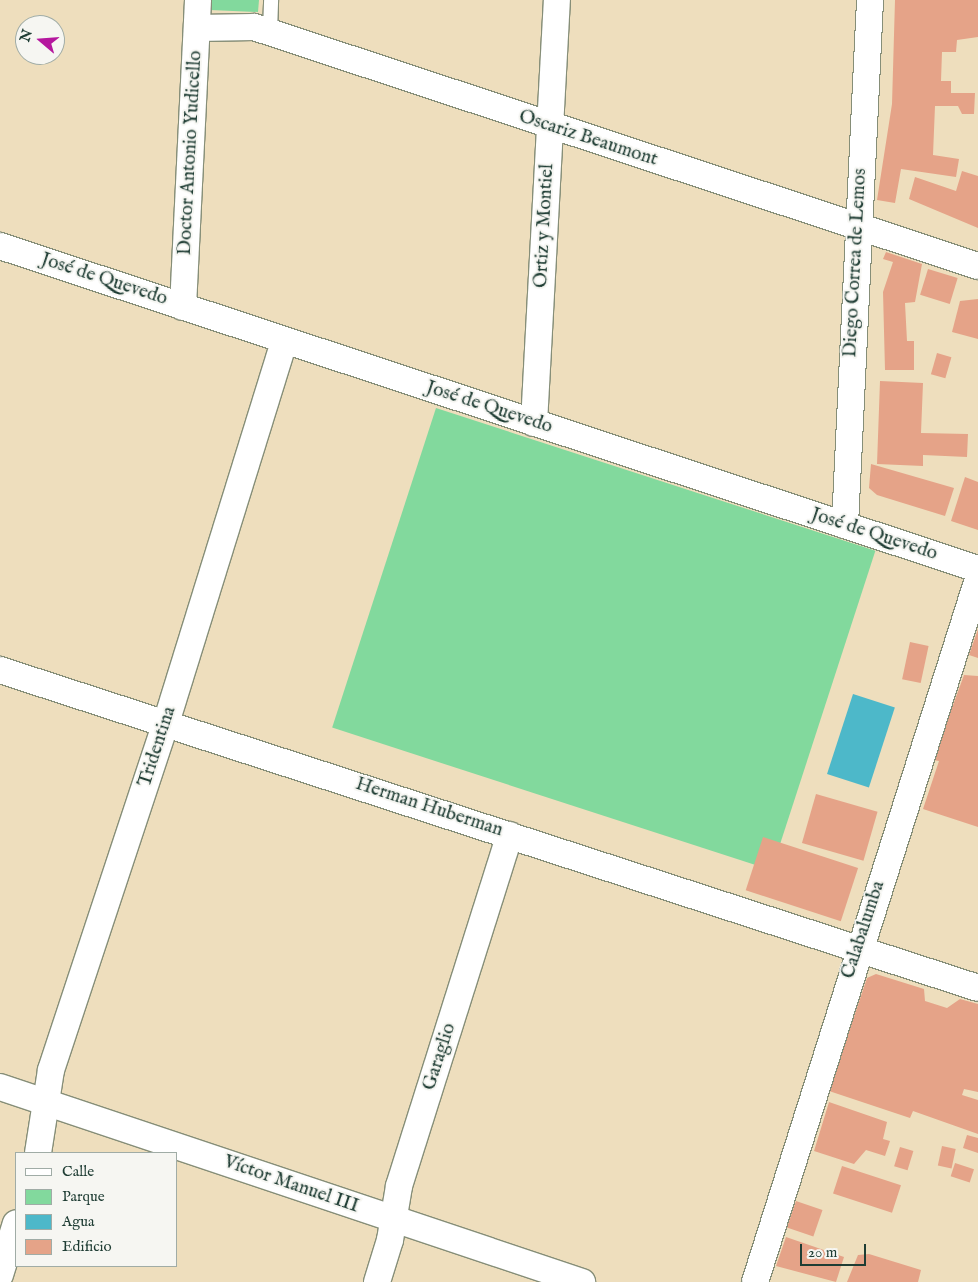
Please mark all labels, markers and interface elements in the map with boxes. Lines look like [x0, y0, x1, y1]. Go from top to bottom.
north arrow [15, 15, 65, 65]
text: N [16, 27, 37, 44]
street label: Doctor Antonio Yudicello [174, 50, 208, 256]
street label: Oscariz Beaumont [516, 106, 660, 172]
street label: Ortiz y Montiel [530, 163, 560, 289]
street label: Diego Correa de Lemos [840, 168, 872, 358]
street label: José de Quevedo [38, 249, 170, 311]
street label: José de Quevedo [423, 377, 555, 439]
street label: José de Quevedo [808, 504, 940, 566]
street label: Tridentina [134, 704, 182, 790]
street label: Herman Huberman [352, 773, 506, 843]
street label: Calabalumba [837, 878, 891, 982]
street label: Garaglio [418, 1021, 462, 1093]
street label: Víctor Manuel III [220, 1151, 362, 1219]
legend [15, 1152, 178, 1267]
text: Calle [62, 1162, 94, 1181]
text: Parque [62, 1187, 105, 1206]
text: Agua [62, 1212, 95, 1231]
scale bar [803, 1234, 869, 1266]
text: Edificio [62, 1237, 112, 1256]
text: 20 m [808, 1243, 837, 1262]

